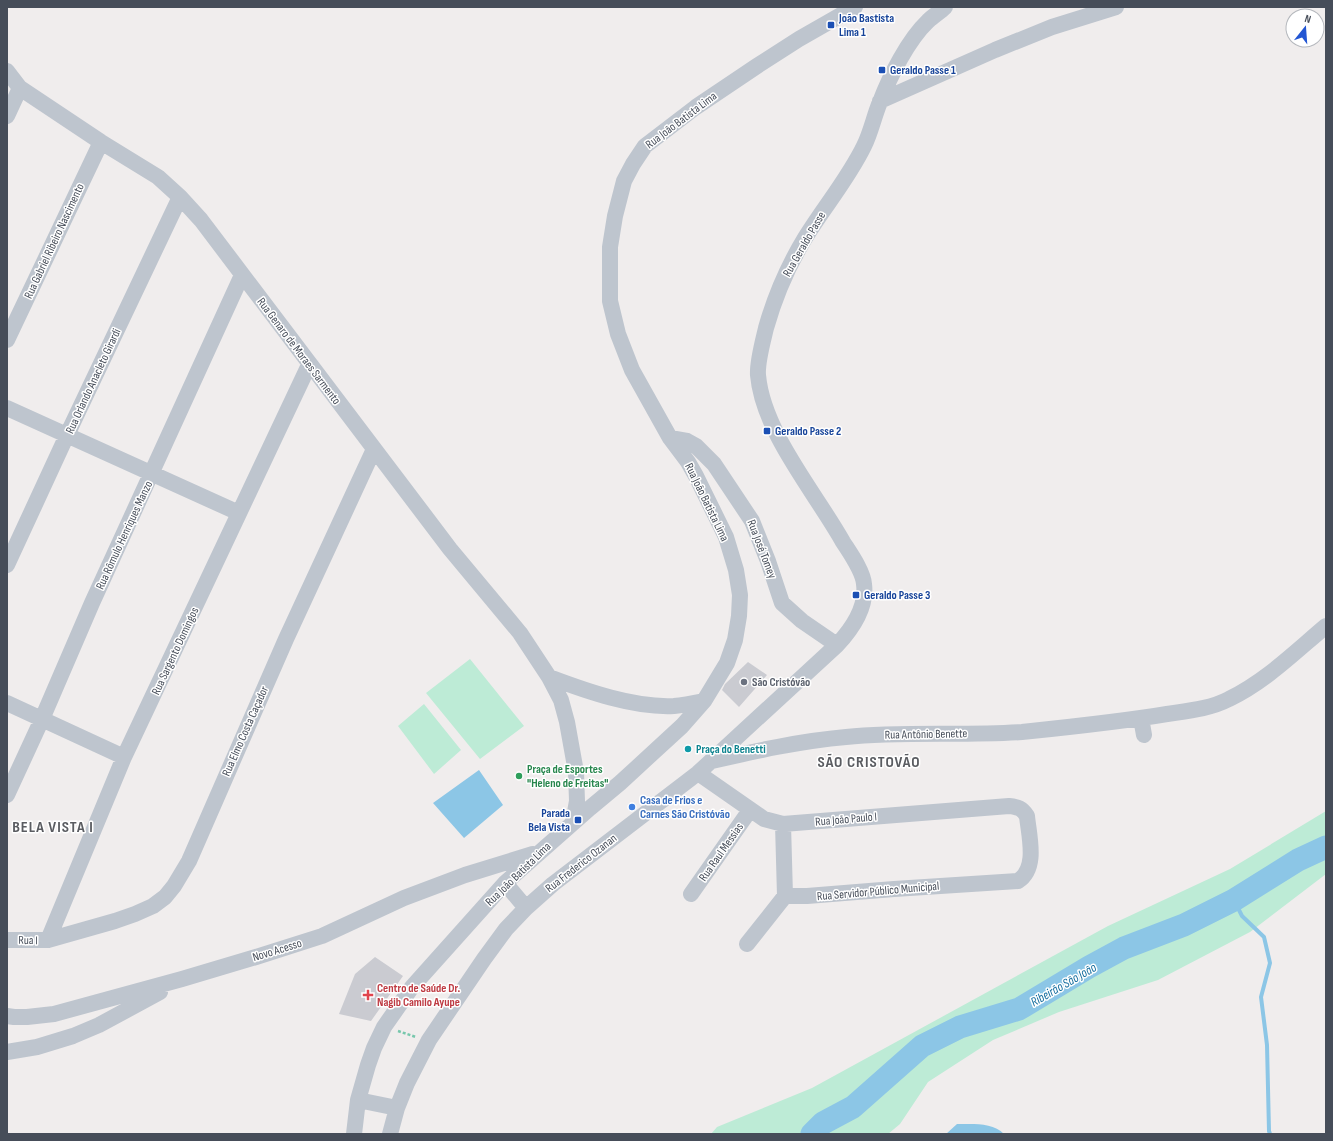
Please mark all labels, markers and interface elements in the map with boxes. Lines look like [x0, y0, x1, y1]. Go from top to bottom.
north arrow [1285, 8, 1325, 48]
place label: João Bastista Lima 1 [838, 11, 894, 40]
text: N [1303, 12, 1313, 26]
marker: João Bastista Lima 1 [826, 20, 836, 30]
place label: Geraldo Passe 1 [890, 63, 956, 78]
marker: Geraldo Passe 1 [877, 65, 887, 75]
street label: Rua João Batista Lima [643, 89, 720, 152]
street label: Rua Gabriel Ribeiro Nascimento [21, 181, 88, 301]
street label: Rua Geraldo Passe [780, 209, 829, 280]
street label: Rua Genaro de Moraes Sarmento [253, 295, 344, 408]
street label: Rua Orlando Anacleto Girardi [62, 326, 124, 436]
place label: Geraldo Passe 2 [775, 424, 841, 439]
marker: Geraldo Passe 2 [762, 426, 772, 436]
street label: Rua João Batista Lima [681, 461, 732, 544]
street label: Rua Rômulo Henriques Manzo [93, 479, 156, 592]
street label: Rua José Tomey [743, 518, 780, 581]
place label: Geraldo Passe 3 [864, 588, 930, 603]
marker: Geraldo Passe 3 [851, 590, 861, 600]
street label: Rua Sargento Domingos [149, 605, 202, 698]
place label: São Cristóvão [752, 675, 810, 690]
marker: São Cristóvão [739, 677, 749, 687]
street label: Rua Elmo Costa Caçador [219, 683, 272, 779]
street label: Rua Antônio Benette [885, 726, 968, 743]
place label: Praça do Benetti [696, 742, 766, 757]
marker: Praça do Benetti [683, 744, 693, 754]
district label: SÃO CRISTOVÃO [817, 753, 921, 772]
place label: Praça de Esportes "Heleno de Freitas" [527, 762, 609, 791]
marker: Praça de Esportes "Heleno de Freitas" [514, 771, 524, 781]
place label: Casa de Frios e Carnes São Cristóvão [640, 793, 730, 822]
marker: Casa de Frios e Carnes São Cristóvão [627, 802, 637, 812]
place label: Parada Bela Vista [528, 806, 570, 835]
street label: Rua João Paulo I [814, 809, 878, 830]
marker: Parada Bela Vista [573, 815, 583, 825]
district label: BELA VISTA I [12, 818, 94, 837]
street label: Rua Raul Messias [696, 820, 747, 884]
street label: Rua Frederico Ozanan [543, 831, 620, 896]
street label: Rua João Batista Lima [482, 839, 555, 909]
street label: Rua Servidor Público Municipal [816, 879, 940, 904]
street label: Rua I [18, 933, 38, 948]
street label: Novo Acesso [251, 936, 304, 965]
water label: Ribeirão São João [1028, 959, 1100, 1010]
place label: Centro de Saúde Dr. Nagib Camilo Ayupe [377, 981, 460, 1010]
marker: Centro de Saúde Dr. Nagib Camilo Ayupe [362, 989, 374, 1001]

